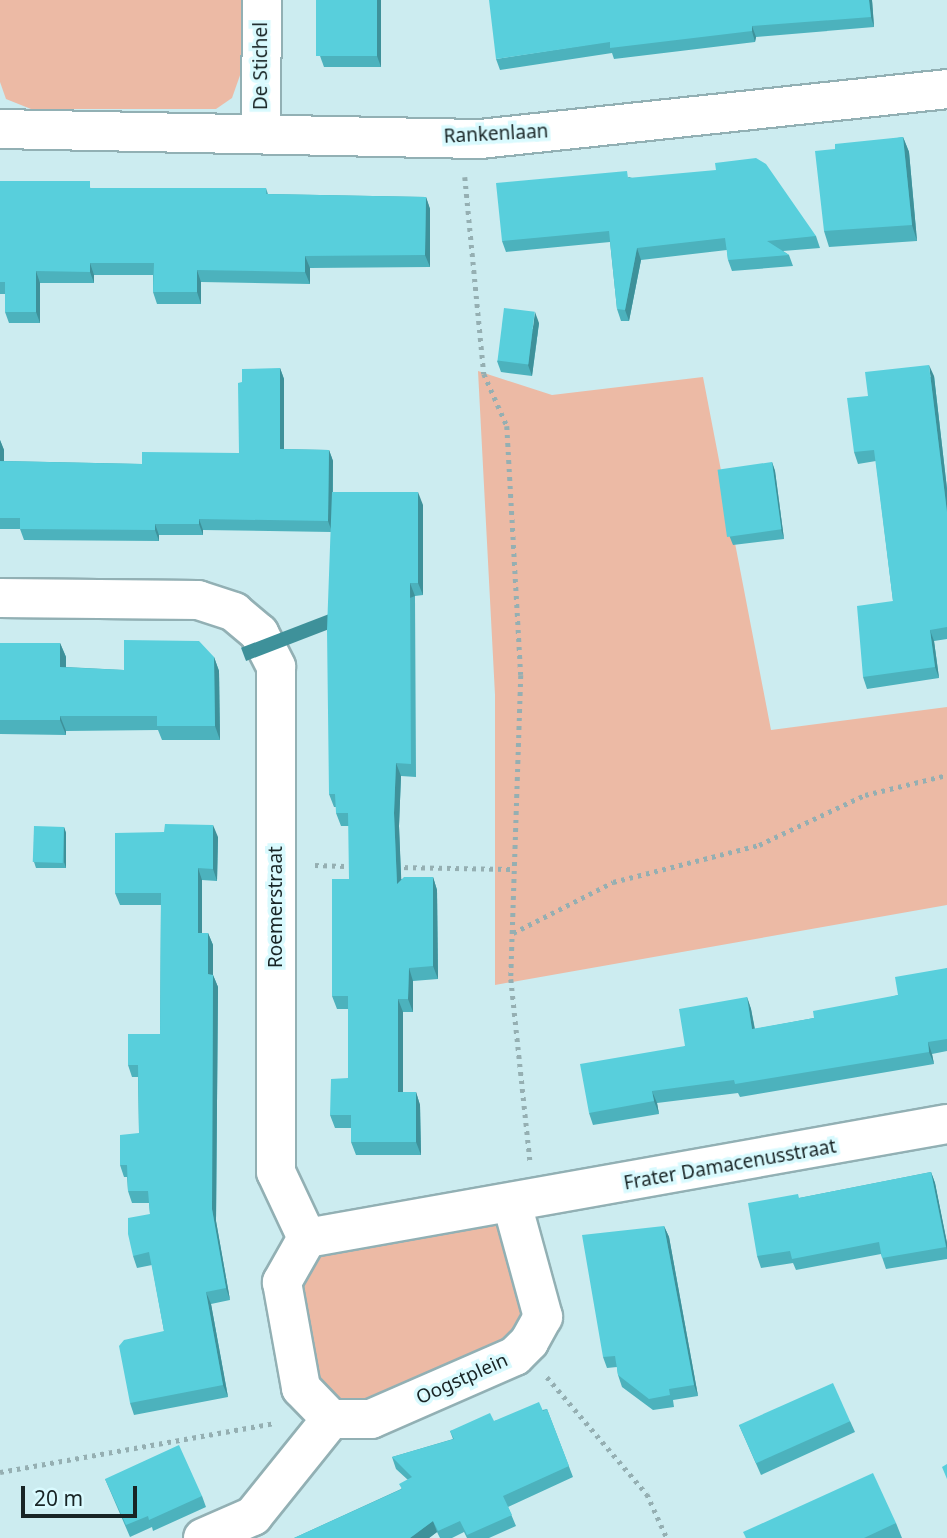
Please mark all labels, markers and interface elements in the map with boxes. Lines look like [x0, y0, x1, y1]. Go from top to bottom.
street label: De Stichel [250, 22, 272, 110]
street label: Rankenlaan [443, 120, 549, 148]
street label: Roemerstraat [265, 846, 287, 968]
street label: Frater Damacenusstraat [622, 1135, 838, 1195]
street label: Oogstplein [413, 1349, 511, 1409]
scale bar [24, 1472, 140, 1516]
text: 20 m [34, 1484, 83, 1512]

